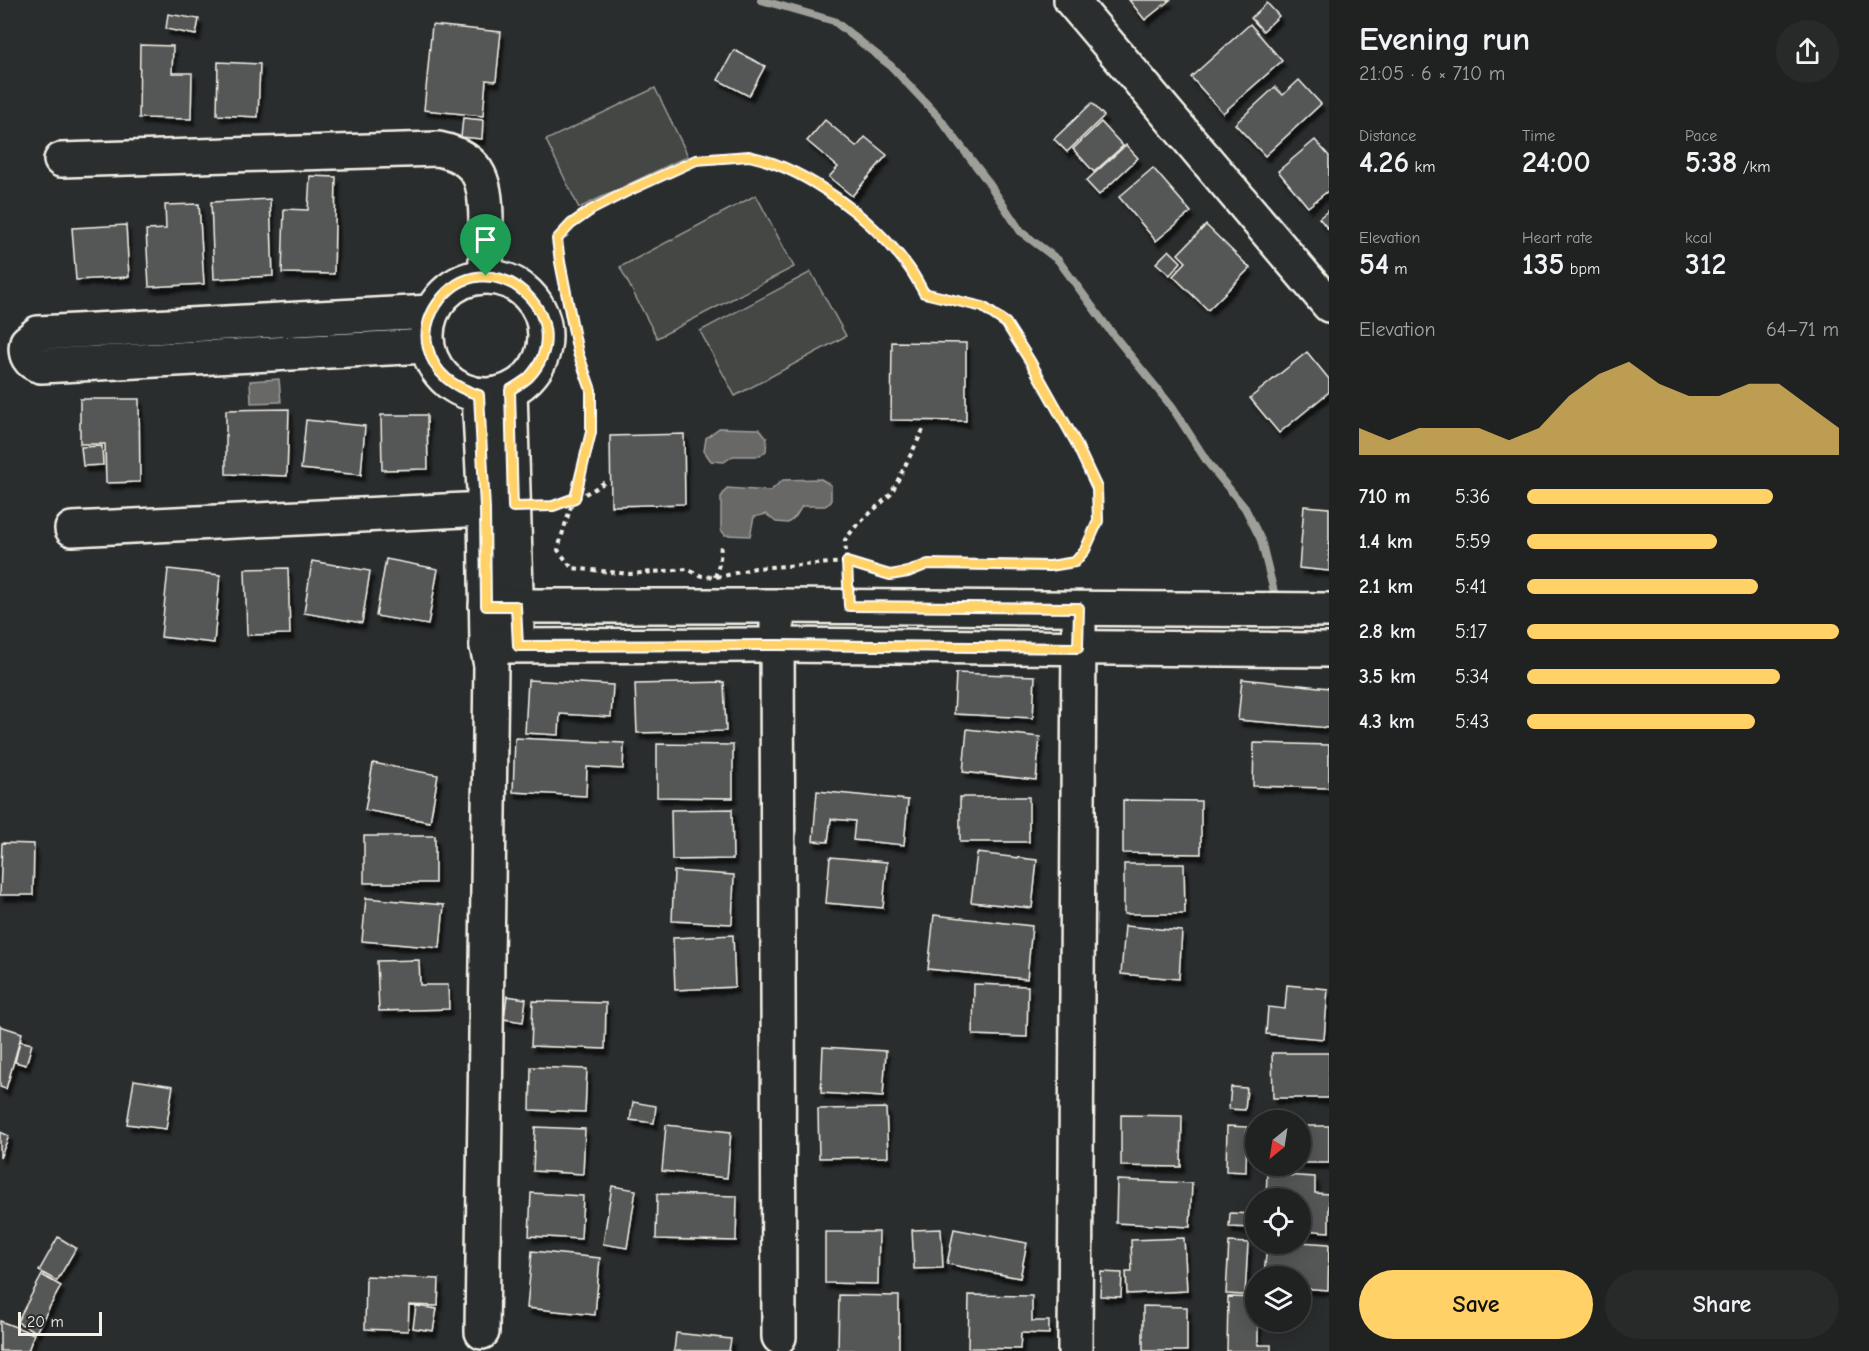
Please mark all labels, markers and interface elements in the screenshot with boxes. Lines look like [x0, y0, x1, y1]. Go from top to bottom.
text: Evening run [1359, 20, 1530, 58]
button: share [1776, 20, 1839, 83]
text: 21:05 · 6 × 710 m [1359, 62, 1505, 85]
text: Distance [1359, 127, 1416, 145]
text: Time [1522, 127, 1555, 145]
text: Pace [1685, 127, 1717, 145]
text: 4.26 [1359, 145, 1409, 180]
text: 24:00 [1522, 145, 1591, 180]
text: 5:38 [1685, 145, 1737, 180]
text: km [1409, 158, 1435, 176]
text: /km [1737, 158, 1771, 176]
pin [460, 214, 511, 276]
icon: arrive [469, 223, 502, 256]
text: Elevation [1359, 229, 1420, 247]
text: Heart rate [1522, 229, 1593, 247]
text: kcal [1685, 229, 1712, 247]
text: 54 [1359, 247, 1389, 282]
text: 135 [1522, 247, 1565, 282]
text: 312 [1685, 247, 1727, 282]
text: m [1389, 260, 1408, 278]
text: bpm [1565, 260, 1600, 278]
text: Elevation [1359, 318, 1436, 341]
text: 64–71 m [1766, 318, 1839, 341]
text: 710 m [1359, 485, 1410, 508]
text: 5:36 [1455, 485, 1490, 508]
text: 1.4 km [1359, 530, 1413, 553]
text: 5:59 [1455, 530, 1491, 553]
text: 2.1 km [1359, 575, 1413, 598]
text: 5:41 [1455, 575, 1487, 598]
text: 2.8 km [1359, 620, 1416, 643]
text: 5:17 [1455, 620, 1487, 643]
text: 3.5 km [1359, 665, 1416, 688]
text: 5:34 [1455, 665, 1489, 688]
text: 4.3 km [1359, 710, 1415, 733]
text: 5:43 [1455, 710, 1489, 733]
north arrow [1245, 1110, 1311, 1176]
map controls [1245, 1110, 1311, 1332]
button: locate [1245, 1188, 1311, 1254]
button: layers [1245, 1266, 1311, 1332]
button: Save [1359, 1270, 1593, 1339]
button: Share [1605, 1270, 1839, 1339]
scale bar [18, 1309, 102, 1336]
text: 20 m [27, 1313, 64, 1331]

